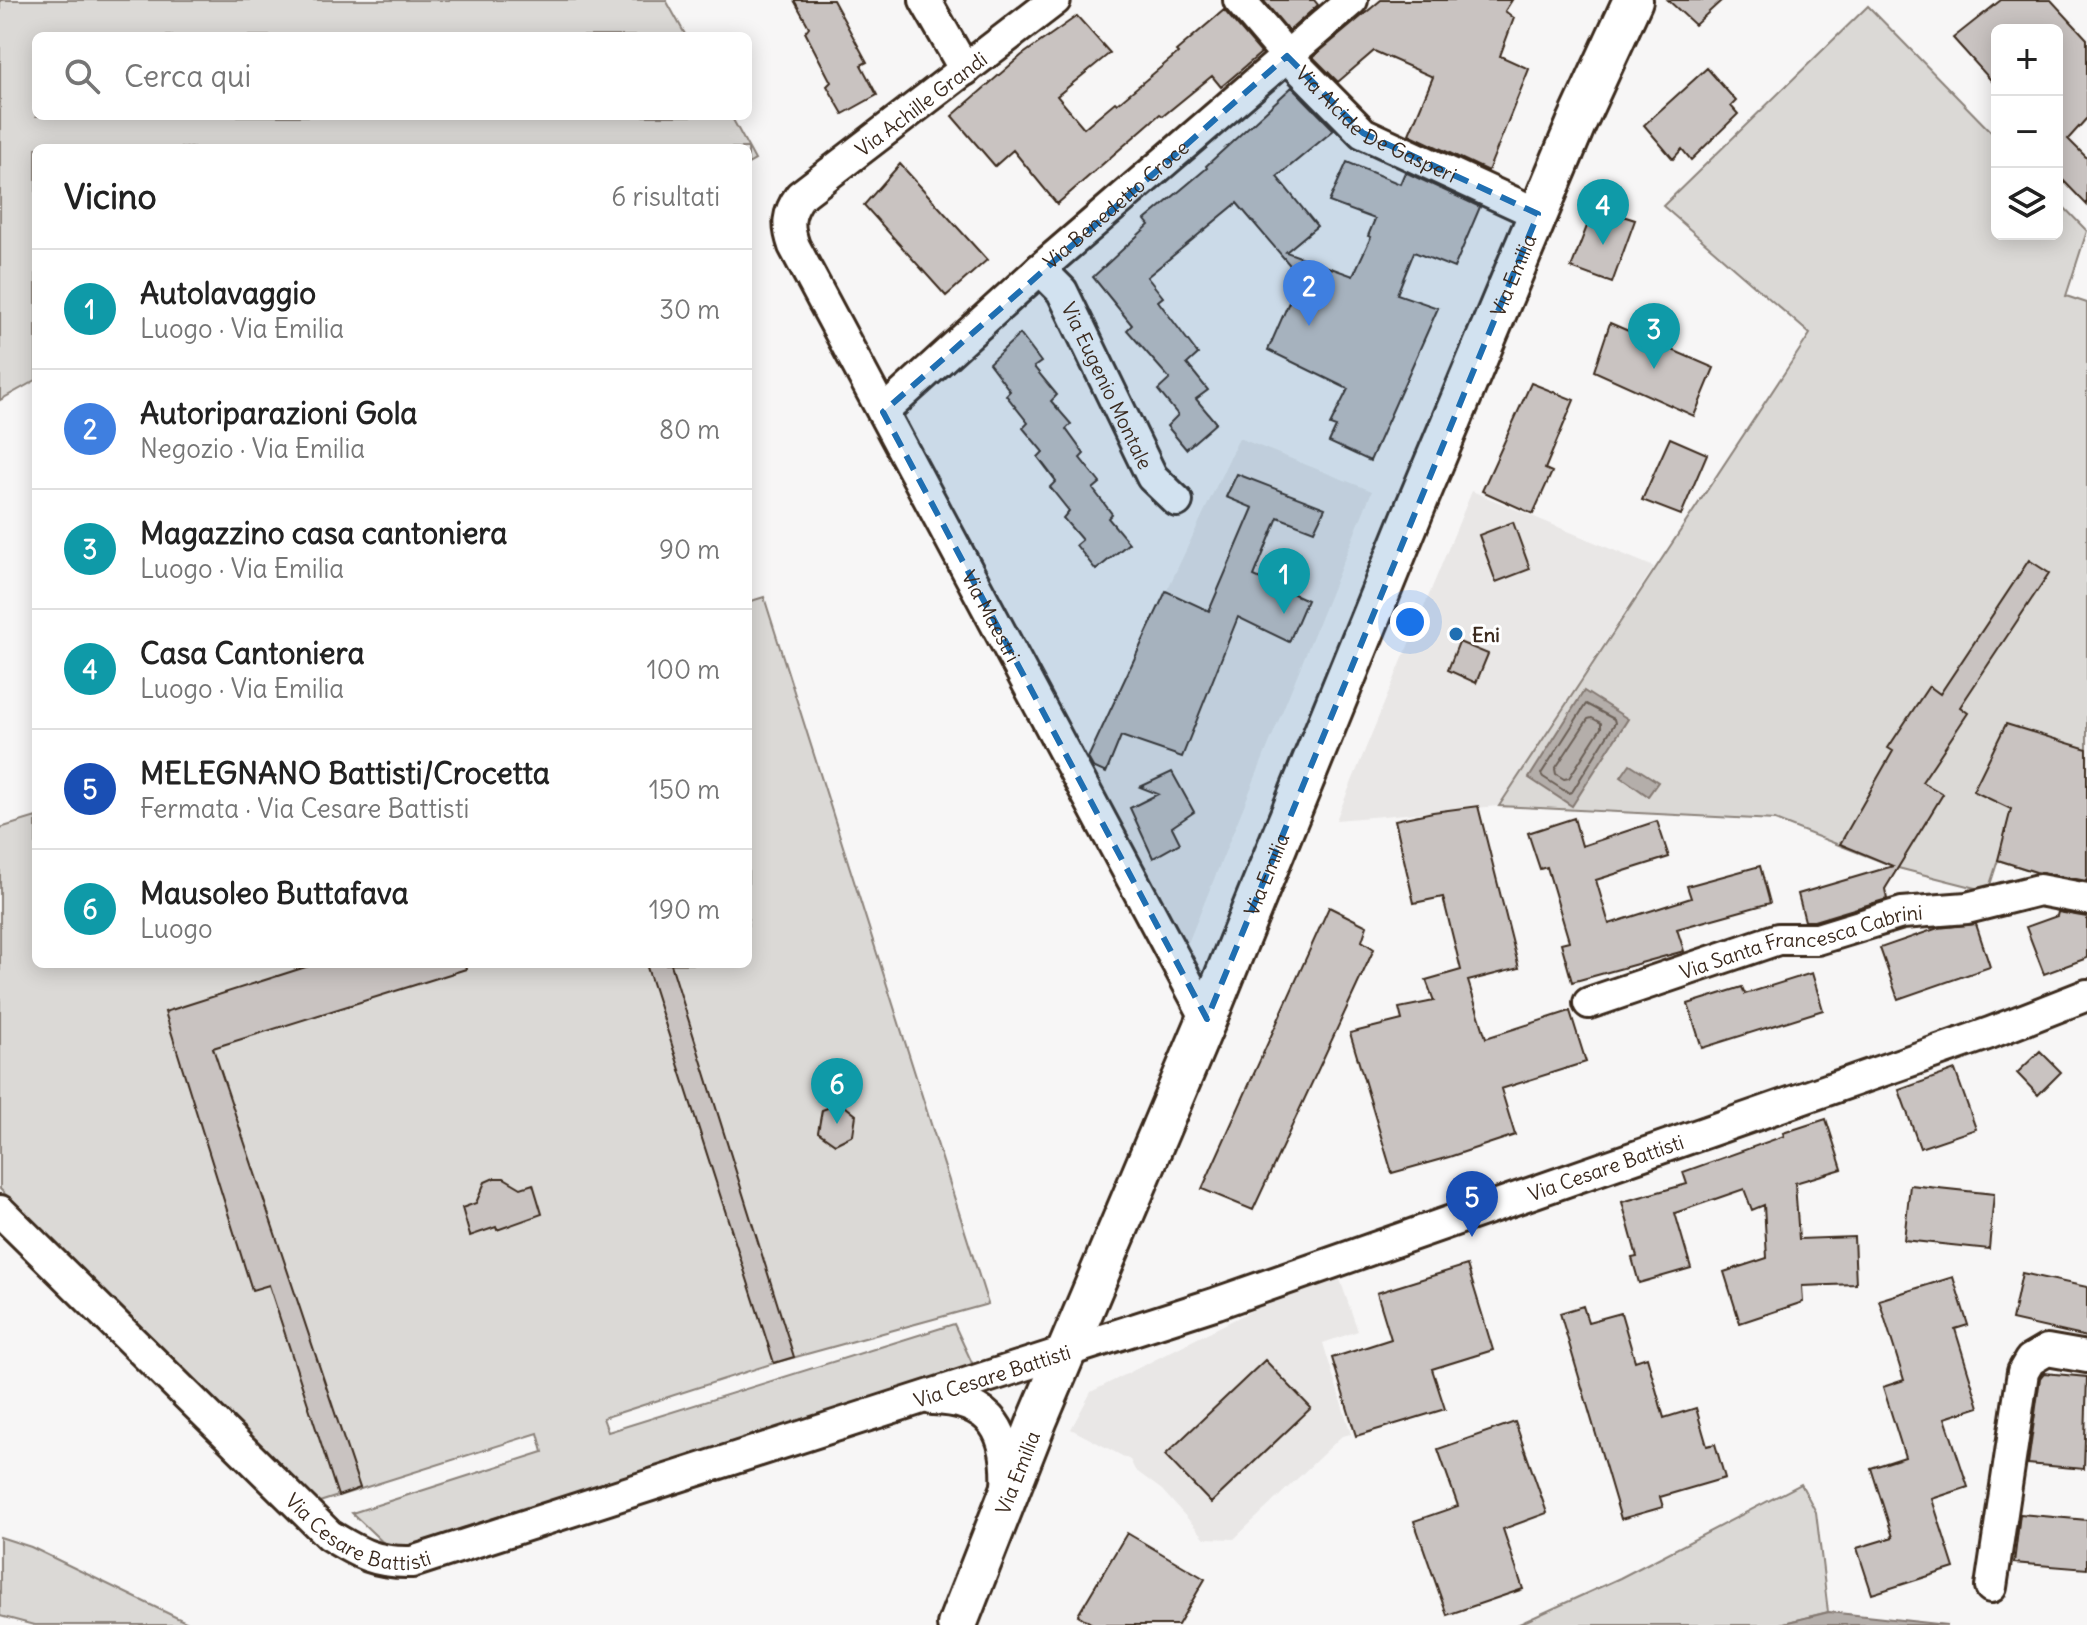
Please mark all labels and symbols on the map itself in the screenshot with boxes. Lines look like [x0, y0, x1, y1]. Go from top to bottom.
street label: Via Achille Grandi [850, 46, 992, 162]
street label: Via Alcide De Gasperi [1291, 60, 1461, 187]
street label: Via Benedetto Croce [1038, 134, 1193, 274]
pin: 4 [1577, 179, 1629, 245]
street label: Via Emilia [1484, 230, 1541, 320]
pin: 2 [1283, 260, 1335, 326]
street label: Via Eugenio Montale [1057, 298, 1159, 473]
pin: 3 [1628, 303, 1680, 369]
pin: 1 [1258, 548, 1310, 614]
street label: Via Maestri [957, 566, 1026, 666]
your location [1390, 602, 1430, 642]
place label: Eni [1472, 622, 1500, 647]
marker: Eni [1447, 625, 1465, 643]
street label: Via Emilia [1238, 829, 1294, 919]
street label: Via Santa Francesca Cabrini [1676, 899, 1923, 984]
pin: 6 [811, 1058, 863, 1124]
street label: Via Cesare Battisti [1525, 1129, 1687, 1206]
pin: 5 [1446, 1171, 1498, 1237]
street label: Via Cesare Battisti [911, 1339, 1073, 1412]
street label: Via Emilia [989, 1427, 1045, 1518]
street label: Via Cesare Battisti [281, 1487, 434, 1575]

